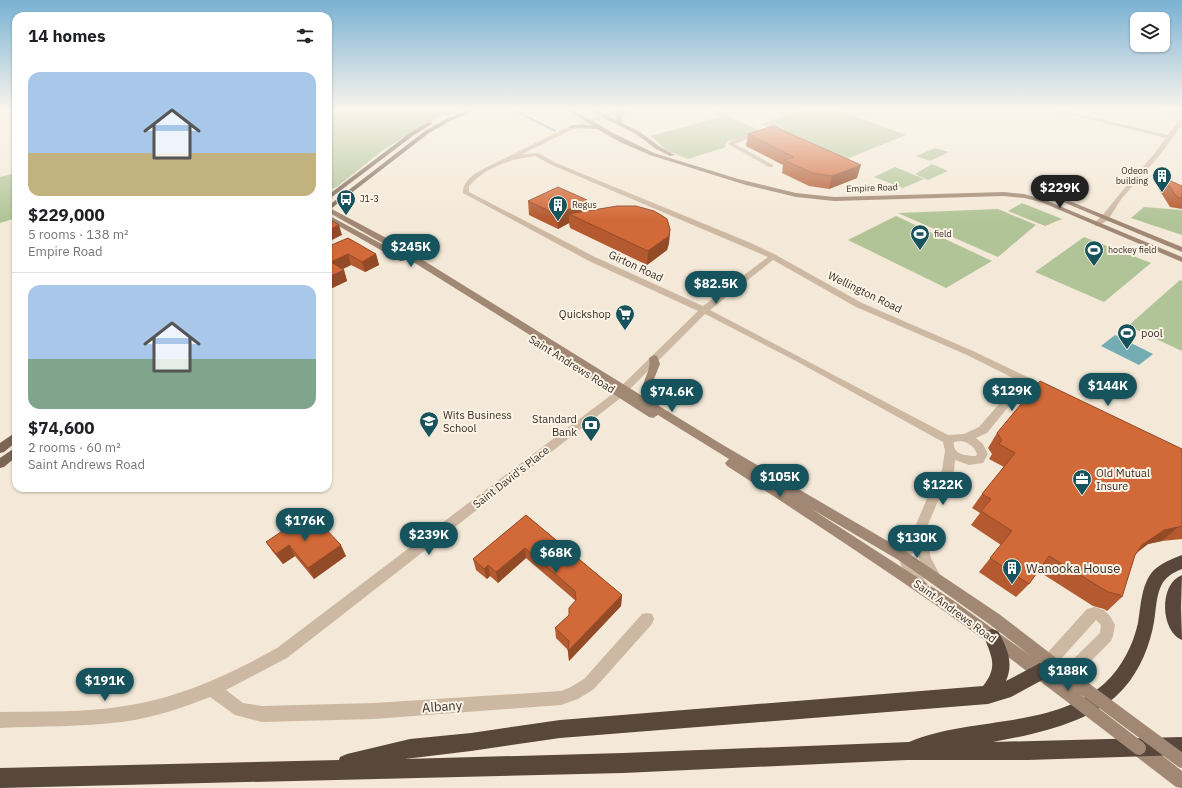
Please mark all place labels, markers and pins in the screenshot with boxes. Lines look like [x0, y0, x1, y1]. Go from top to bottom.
place label: Odeon building [1116, 165, 1148, 186]
building icon: Odeon building [1151, 165, 1173, 193]
pin: $229K [1032, 175, 1088, 209]
bus stop icon: J1-3 [335, 188, 357, 216]
place label: J1-3 [360, 193, 379, 204]
building icon: Regus [547, 194, 569, 222]
place label: Regus [572, 199, 597, 210]
sports icon: field [909, 223, 931, 251]
place label: field [934, 228, 952, 239]
pin: $245K [383, 234, 439, 268]
sports icon: hockey field [1083, 239, 1105, 267]
place label: hockey field [1108, 244, 1157, 255]
pin: $82.5K [683, 271, 749, 305]
supermarket icon: Quickshop [614, 303, 636, 331]
place label: Quickshop [559, 307, 611, 321]
sports icon: pool [1116, 322, 1138, 350]
place label: pool [1141, 326, 1163, 340]
pin: $144K [1080, 373, 1136, 407]
pin: $129K [984, 378, 1040, 412]
pin: $74.6K [639, 379, 705, 413]
place label: Wits Business School [443, 408, 512, 435]
school or university icon: Wits Business School [418, 410, 440, 438]
place label: Standard Bank [532, 412, 577, 439]
bank icon: Standard Bank [580, 414, 602, 442]
pin: $105K [752, 464, 808, 498]
place label: Old Mutual Insure [1096, 466, 1150, 493]
office icon: Old Mutual Insure [1071, 468, 1093, 496]
pin: $122K [915, 472, 971, 506]
pin: $176K [277, 508, 333, 542]
pin: $239K [401, 522, 457, 556]
pin: $130K [889, 525, 945, 559]
pin: $68K [532, 540, 580, 574]
building icon: Wanooka House [1001, 557, 1023, 585]
place label: Wanooka House [1026, 560, 1120, 577]
pin: $188K [1040, 658, 1096, 692]
pin: $191K [77, 668, 133, 702]

